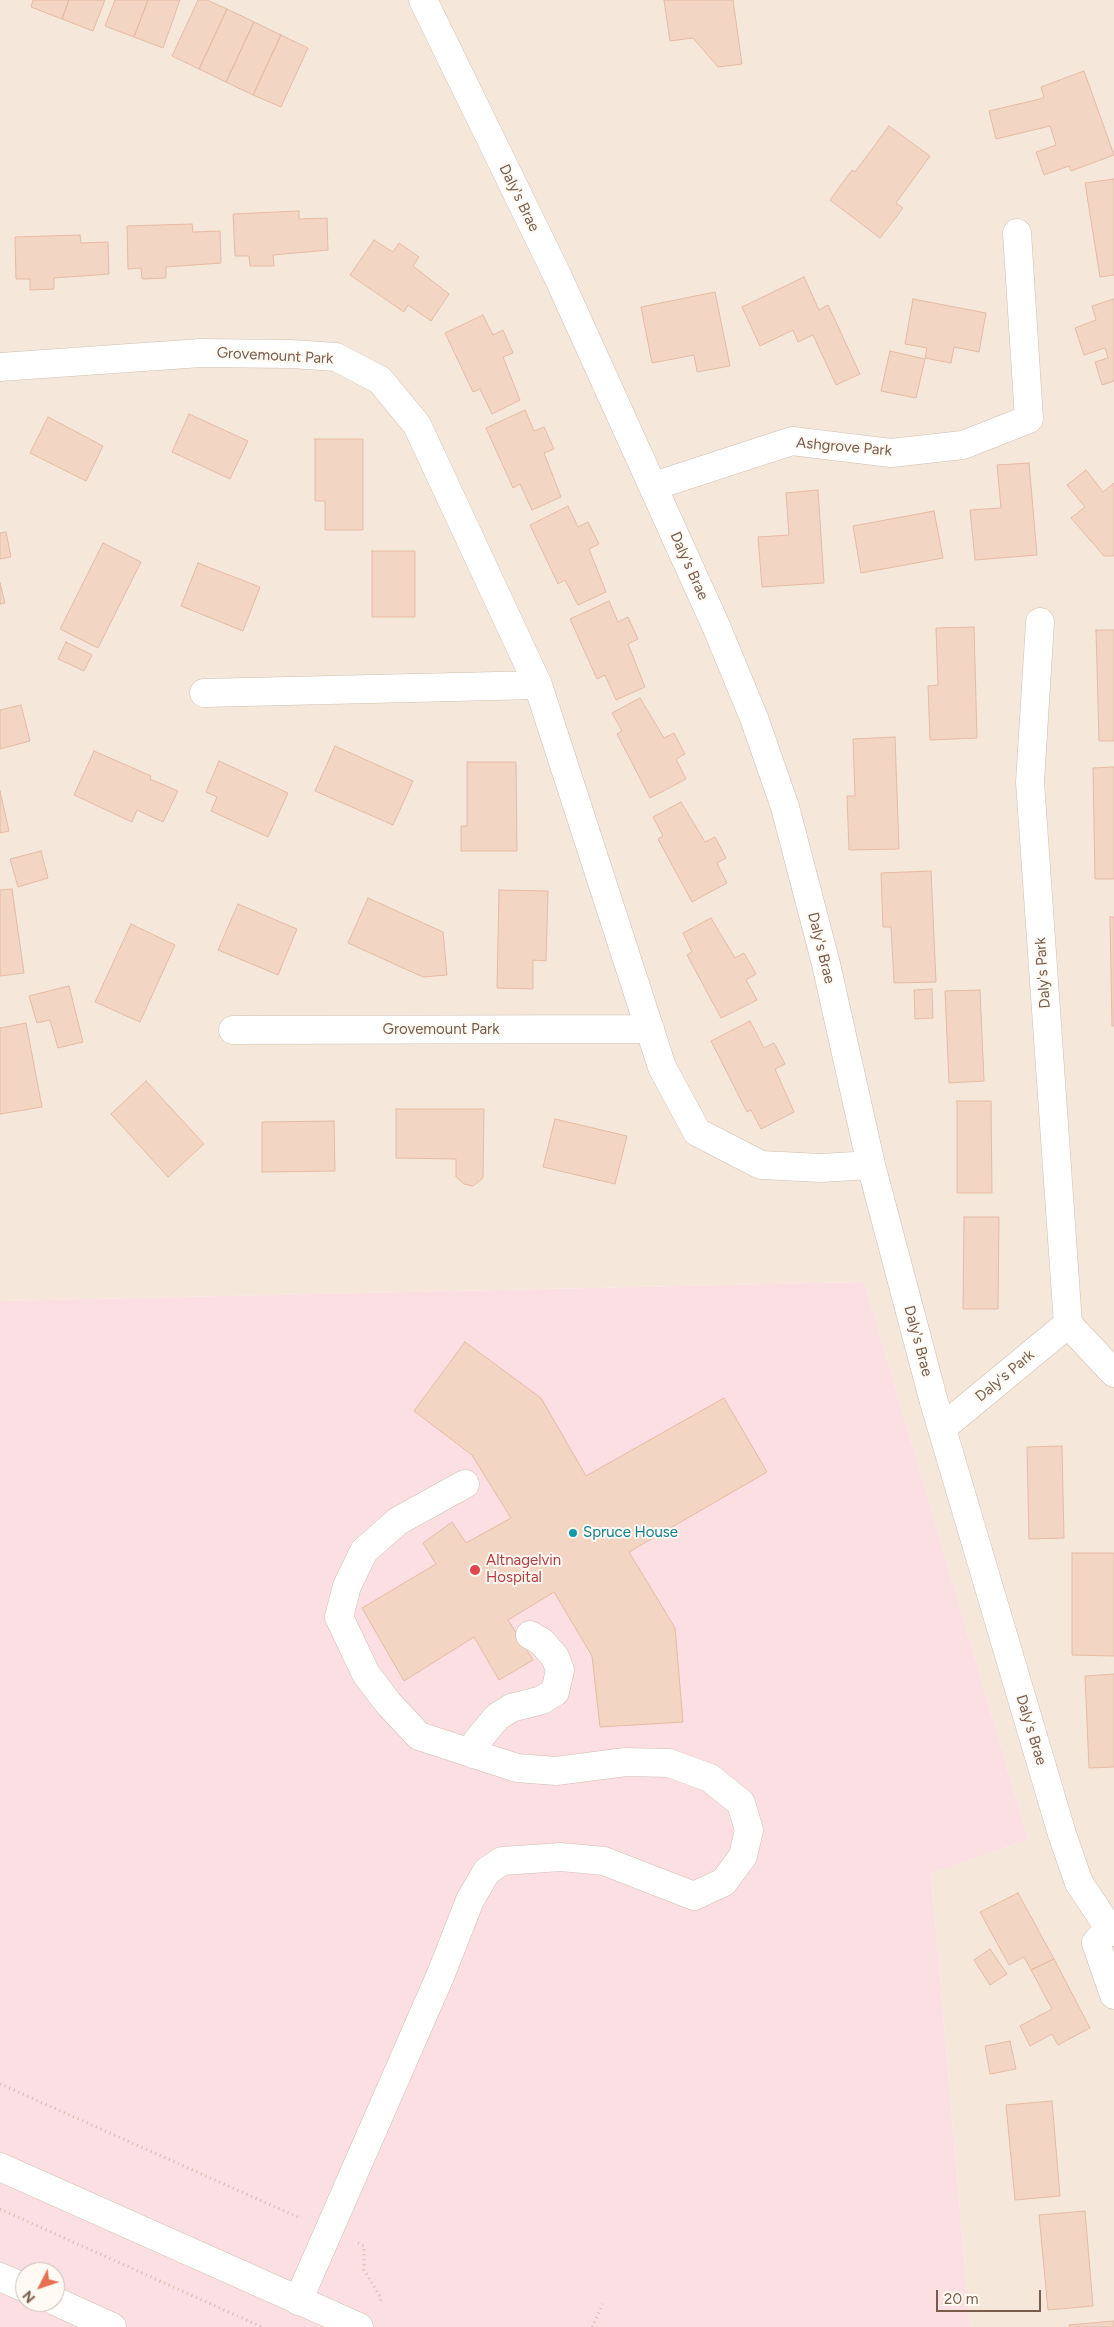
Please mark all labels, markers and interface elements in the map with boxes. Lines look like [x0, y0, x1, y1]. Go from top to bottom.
street label: Daly's Brae [495, 161, 543, 235]
street label: Grovemount Park [216, 344, 334, 368]
street label: Ashgrove Park [795, 434, 893, 460]
street label: Daly's Brae [666, 529, 712, 603]
street label: Daly's Brae [803, 910, 839, 986]
street label: Daly's Park [1032, 937, 1054, 1009]
street label: Grovemount Park [383, 1021, 499, 1039]
street label: Daly's Brae [900, 1303, 936, 1379]
street label: Daly's Park [972, 1346, 1038, 1406]
place label: Spruce House [583, 1524, 678, 1542]
marker: Spruce House [567, 1527, 579, 1539]
place label: Altnagelvin Hospital [486, 1552, 561, 1587]
marker: Altnagelvin Hospital [468, 1563, 482, 1577]
street label: Daly's Brae [1012, 1692, 1050, 1768]
north arrow [15, 2262, 65, 2312]
scale bar [939, 2280, 1044, 2312]
text: N [19, 2287, 39, 2306]
text: 20 m [944, 2290, 978, 2308]

